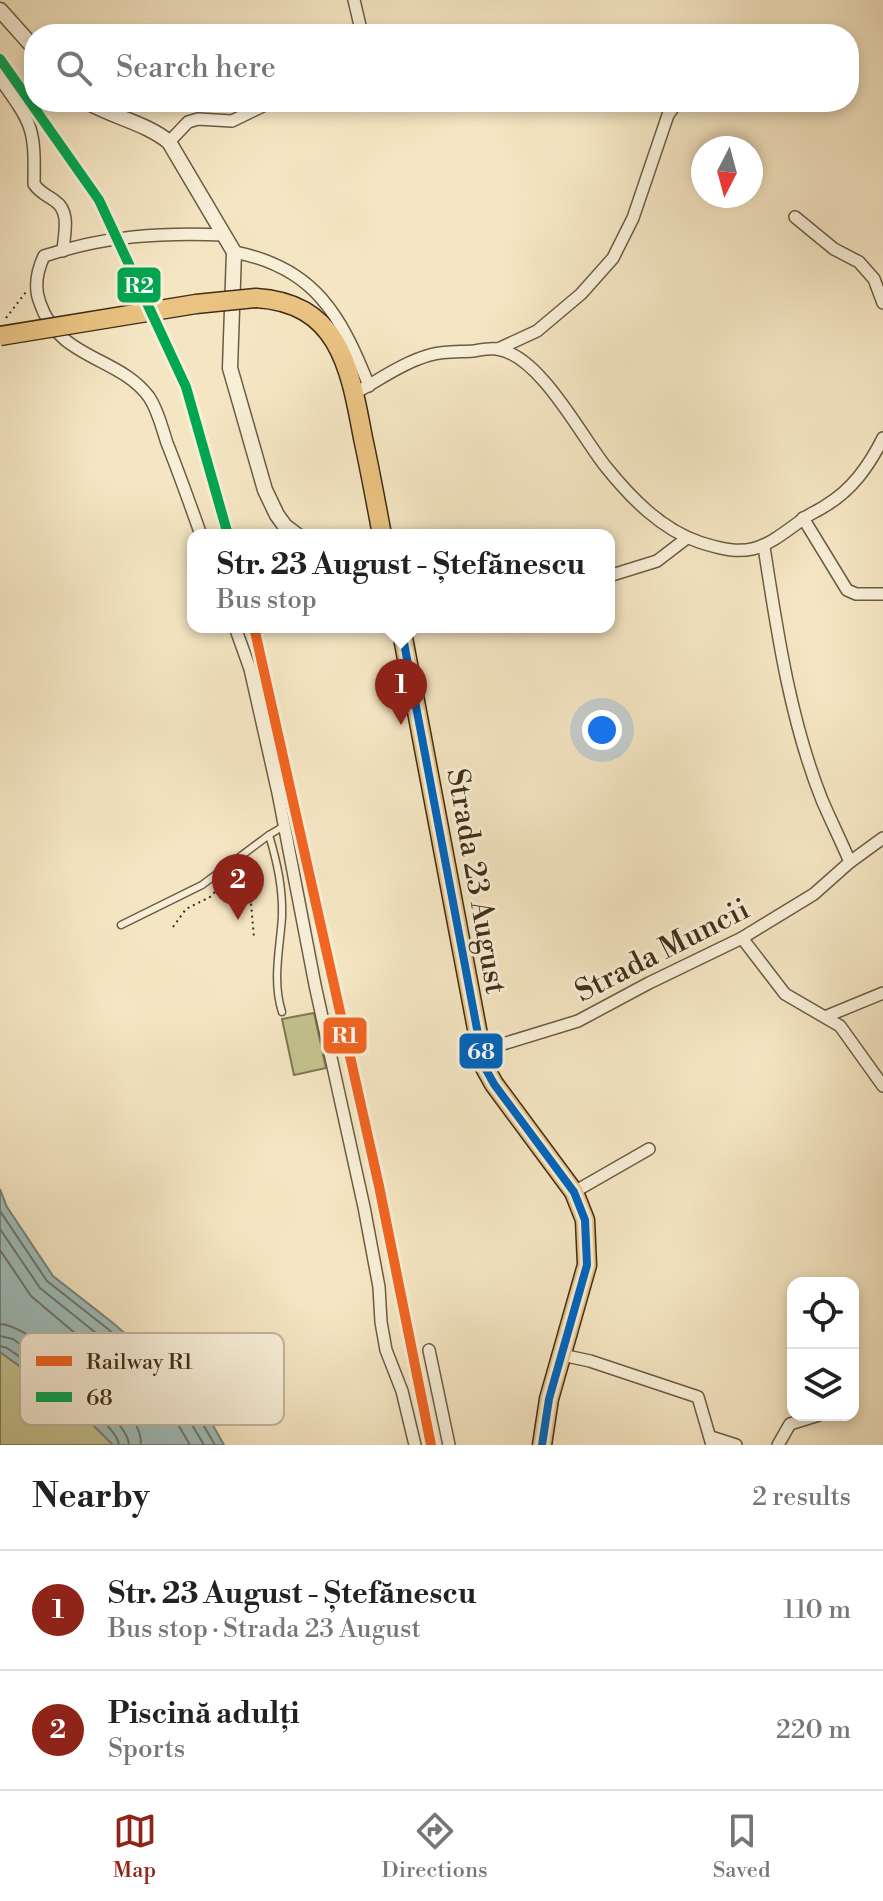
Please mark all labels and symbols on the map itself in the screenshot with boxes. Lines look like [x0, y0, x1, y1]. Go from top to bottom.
north arrow [691, 136, 763, 208]
line badge: R2 [116, 266, 162, 304]
text: R2 [124, 273, 154, 300]
pin: 1 [375, 659, 427, 725]
your location [582, 710, 622, 750]
street label: Strada 23 August [437, 766, 515, 997]
pin: 2 [212, 854, 264, 920]
street label: Strada Muncii [569, 891, 756, 1011]
line badge: R1 [322, 1016, 368, 1055]
text: R1 [332, 1023, 359, 1050]
line badge: 68 [458, 1032, 504, 1070]
text: 68 [467, 1039, 495, 1066]
legend [20, 1333, 284, 1425]
text: Railway R1 [86, 1349, 193, 1376]
text: 68 [86, 1385, 113, 1412]

